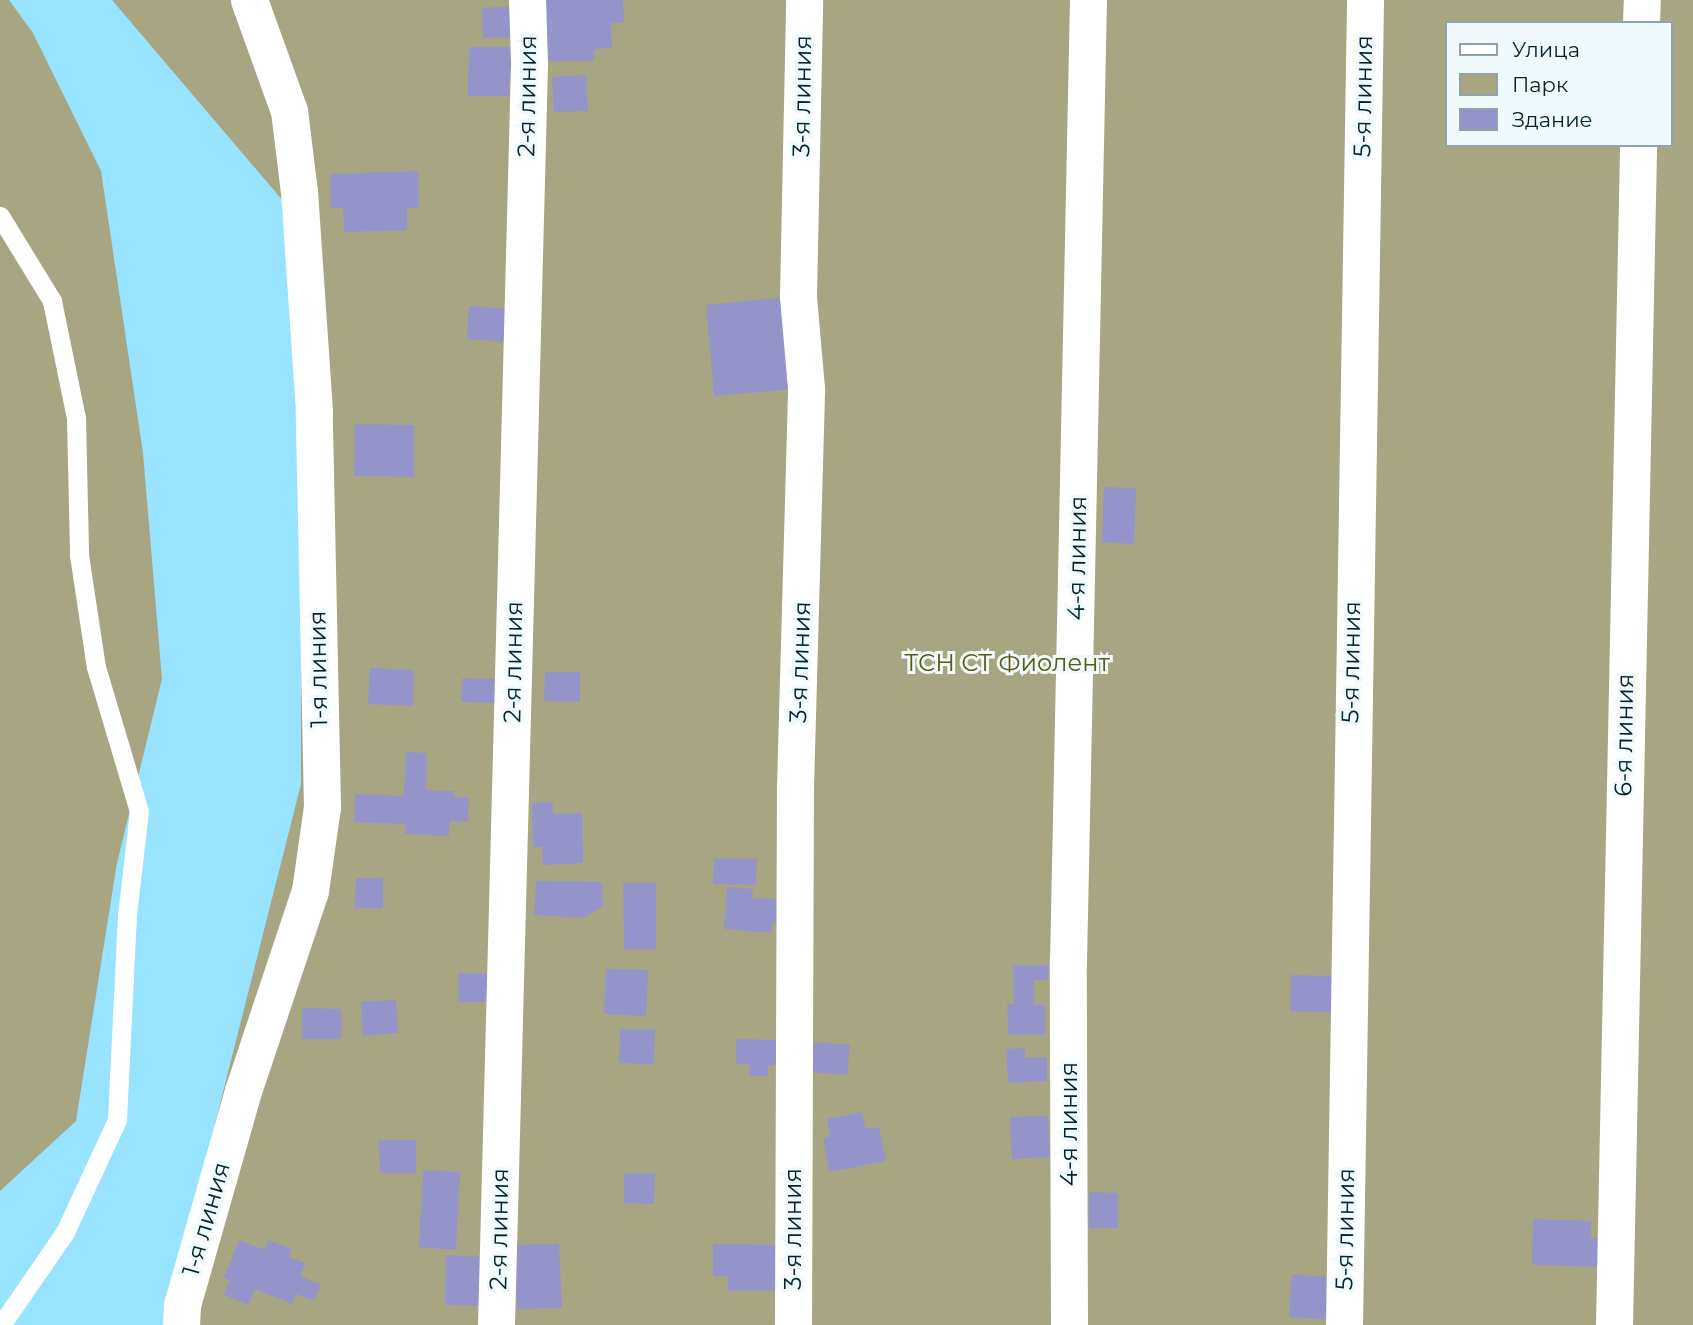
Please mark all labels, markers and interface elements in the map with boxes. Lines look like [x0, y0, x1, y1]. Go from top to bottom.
legend [1444, 21, 1672, 147]
street label: 2-я линия [512, 35, 542, 157]
street label: 3-я линия [787, 35, 817, 157]
street label: 5-я линия [1348, 35, 1378, 157]
text: Улица [1512, 37, 1580, 62]
text: Парк [1512, 72, 1568, 97]
text: Здание [1512, 107, 1593, 132]
street label: 4-я линия [1062, 496, 1092, 620]
street label: 2-я линия [498, 601, 528, 723]
street label: 3-я линия [783, 601, 817, 723]
street label: 5-я линия [1336, 601, 1366, 723]
street label: 1-я линия [303, 610, 333, 728]
park label: ТСН СТ Фиолент [904, 649, 1110, 677]
street label: 6-я линия [1609, 673, 1639, 797]
street label: 4-я линия [1055, 1062, 1083, 1186]
street label: 1-я линия [176, 1159, 236, 1279]
street label: 2-я линия [484, 1168, 514, 1290]
street label: 3-я линия [779, 1168, 807, 1290]
street label: 5-я линия [1330, 1168, 1360, 1290]

